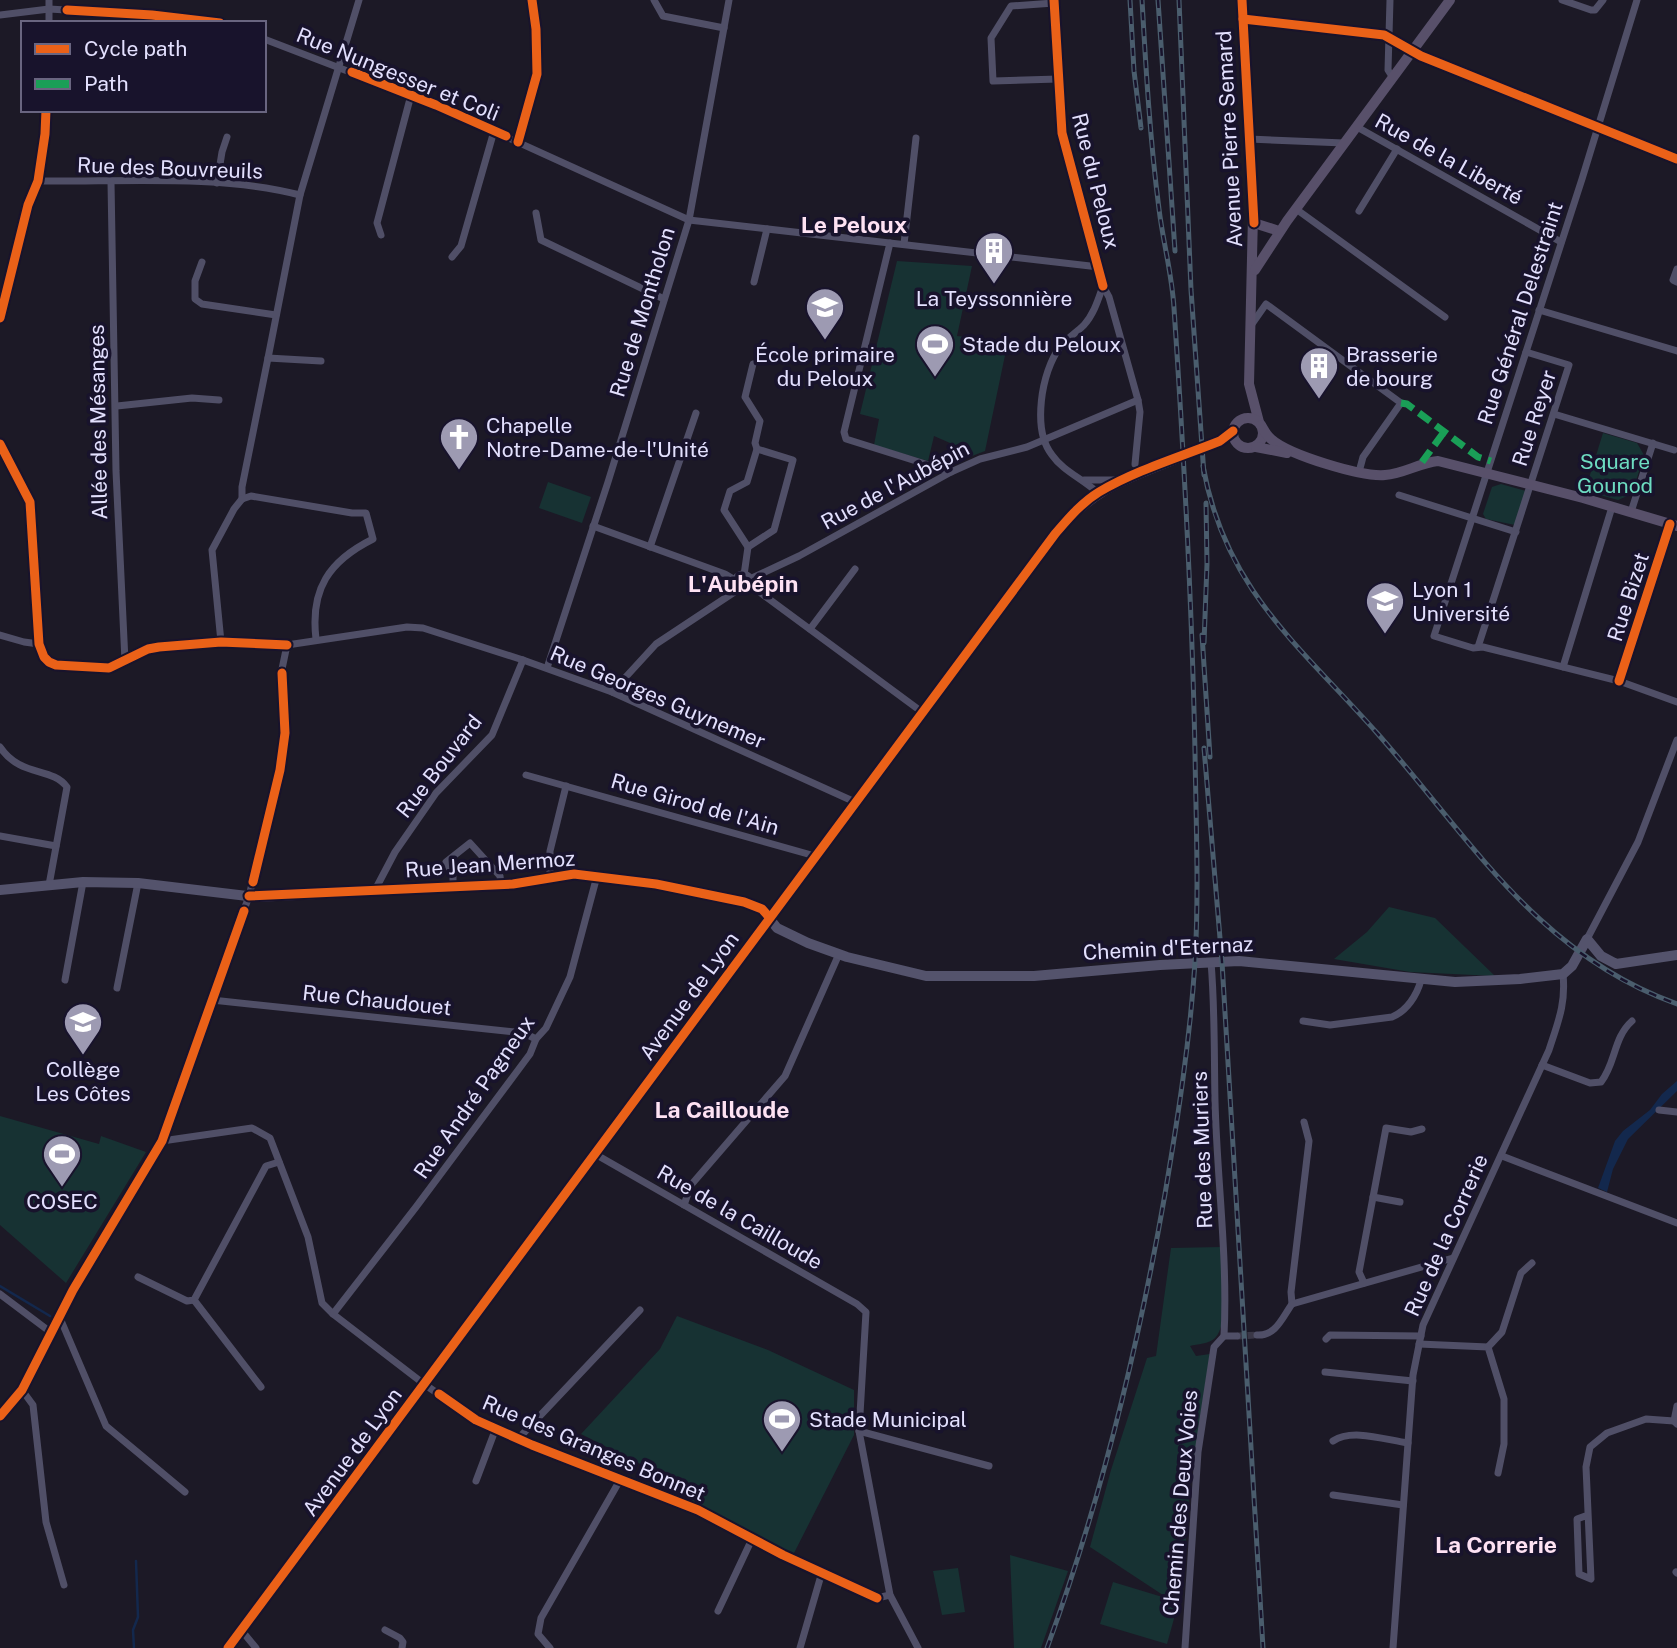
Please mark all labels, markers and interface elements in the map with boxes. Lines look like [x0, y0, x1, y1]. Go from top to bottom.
legend [21, 21, 266, 112]
street label: Rue Nungesser et Coli [293, 22, 503, 126]
street label: Avenue Pierre Semard [1211, 30, 1247, 248]
text: Cycle path [84, 36, 187, 61]
text: Path [84, 71, 129, 96]
street label: Rue de la Liberté [1371, 108, 1527, 210]
street label: Rue du Peloux [1067, 110, 1125, 252]
street label: Rue des Bouvreuils [77, 152, 263, 184]
street label: Rue Général Delestraint [1472, 199, 1568, 427]
district label: Le Peloux [801, 211, 908, 238]
street label: Rue de Montholon [604, 224, 680, 400]
building icon: La Teyssonnière [973, 230, 1015, 285]
school or university icon: École primaire du Peloux [804, 286, 846, 341]
place label: La Teyssonnière [916, 286, 1072, 311]
sports icon: Stade du Peloux [914, 323, 956, 378]
street label: Allée des Mésanges [84, 324, 112, 520]
place label: Stade du Peloux [962, 332, 1121, 357]
place label: École primaire du Peloux [755, 342, 895, 391]
place label: Brasserie de bourg [1346, 342, 1438, 391]
building icon: Brasserie de bourg [1298, 345, 1340, 400]
street label: Rue Reyer [1507, 367, 1561, 469]
place label: Chapelle Notre-Dame-de-l'Unité [486, 413, 709, 462]
church icon: Chapelle Notre-Dame-de-l'Unité [438, 416, 480, 471]
street label: Rue de l'Aubépin [817, 435, 973, 535]
park label: Square Gounod [1577, 449, 1653, 498]
street label: Rue Bizet [1602, 549, 1654, 645]
district label: L'Aubépin [688, 570, 798, 597]
place label: Lyon 1 Université [1412, 577, 1510, 626]
school or university icon: Lyon 1 Université [1364, 580, 1406, 635]
street label: Rue Georges Guynemer [547, 640, 769, 754]
street label: Rue Bouvard [391, 710, 487, 822]
street label: Rue Girod de l'Ain [608, 768, 782, 840]
street label: Rue Jean Mermoz [404, 846, 576, 882]
street label: Avenue de Lyon [634, 927, 744, 1065]
street label: Chemin d'Eternaz [1082, 931, 1254, 965]
street label: Rue Chaudouet [301, 980, 453, 1020]
school or university icon: Collège Les Côtes [62, 1001, 104, 1056]
street label: Rue André Pagneux [408, 1010, 540, 1183]
place label: Collège Les Côtes [35, 1057, 131, 1106]
street label: Rue des Muriers [1187, 1071, 1217, 1229]
district label: La Cailloude [655, 1096, 789, 1123]
sports icon: COSEC [41, 1133, 83, 1188]
street label: Rue de la Correrie [1399, 1150, 1493, 1320]
street label: Rue de la Cailloude [653, 1159, 827, 1275]
place label: COSEC [26, 1189, 98, 1214]
street label: Avenue de Lyon [297, 1383, 407, 1521]
street label: Chemin des Deux Voies [1158, 1389, 1202, 1617]
street label: Rue des Granges Bonnet [479, 1390, 709, 1506]
sports icon: Stade Municipal [761, 1398, 803, 1453]
place label: Stade Municipal [809, 1407, 967, 1432]
district label: La Correrie [1435, 1531, 1557, 1558]

